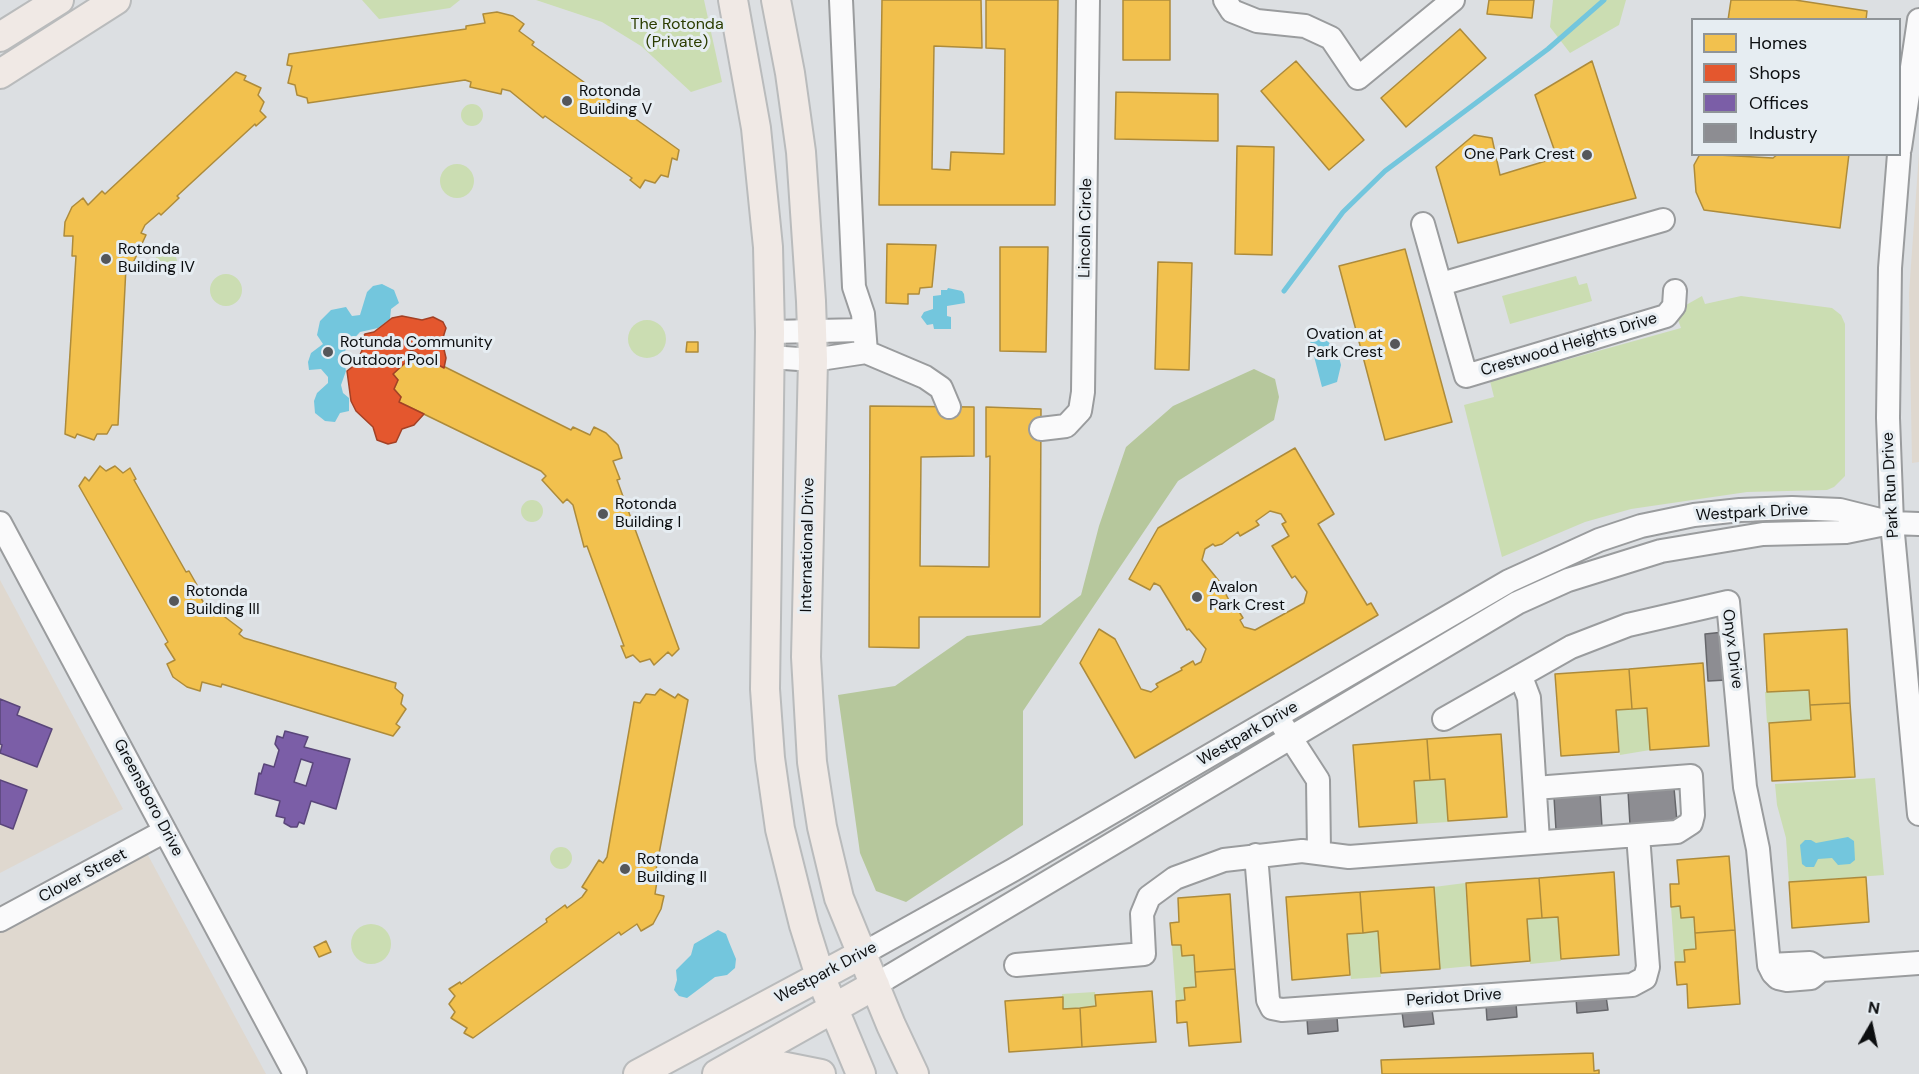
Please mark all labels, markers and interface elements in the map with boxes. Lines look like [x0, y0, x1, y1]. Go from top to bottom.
park label: The Rotonda (Private) [630, 15, 724, 53]
legend [1691, 18, 1901, 156]
text: Homes [1749, 31, 1807, 55]
text: Shops [1749, 61, 1801, 85]
place label: Rotonda Building V [579, 82, 652, 120]
text: Offices [1749, 91, 1809, 115]
marker: Rotonda Building V [560, 94, 574, 108]
text: Industry [1749, 121, 1818, 145]
place label: One Park Crest [1464, 145, 1575, 165]
marker: One Park Crest [1580, 148, 1594, 162]
street label: Lincoln Circle [1076, 178, 1096, 278]
place label: Rotonda Building IV [118, 240, 195, 278]
marker: Rotonda Building IV [99, 252, 113, 266]
street label: Crestwood Heights Drive [1478, 309, 1660, 381]
place label: Ovation at Park Crest [1306, 325, 1383, 363]
place label: Rotunda Community Outdoor Pool [340, 333, 493, 371]
marker: Ovation at Park Crest [1388, 337, 1402, 351]
marker: Rotunda Community Outdoor Pool [321, 345, 335, 359]
street label: Park Run Drive [1879, 432, 1903, 538]
street label: International Drive [797, 477, 819, 613]
place label: Rotonda Building I [615, 495, 681, 533]
street label: Westpark Drive [1695, 500, 1809, 526]
marker: Rotonda Building I [596, 507, 610, 521]
place label: Avalon Park Crest [1209, 578, 1285, 616]
place label: Rotonda Building III [186, 582, 260, 620]
marker: Avalon Park Crest [1190, 590, 1204, 604]
marker: Rotonda Building III [167, 594, 181, 608]
street label: Onyx Drive [1718, 608, 1746, 690]
street label: Westpark Drive [1194, 698, 1302, 770]
street label: Greensboro Drive [109, 736, 187, 860]
street label: Clover Street [36, 845, 130, 907]
place label: Rotonda Building II [637, 850, 707, 888]
marker: Rotonda Building II [618, 862, 632, 876]
street label: Westpark Drive [772, 938, 880, 1008]
street label: Peridot Drive [1406, 985, 1502, 1011]
north arrow [1841, 996, 1901, 1056]
text: N [1866, 996, 1881, 1019]

